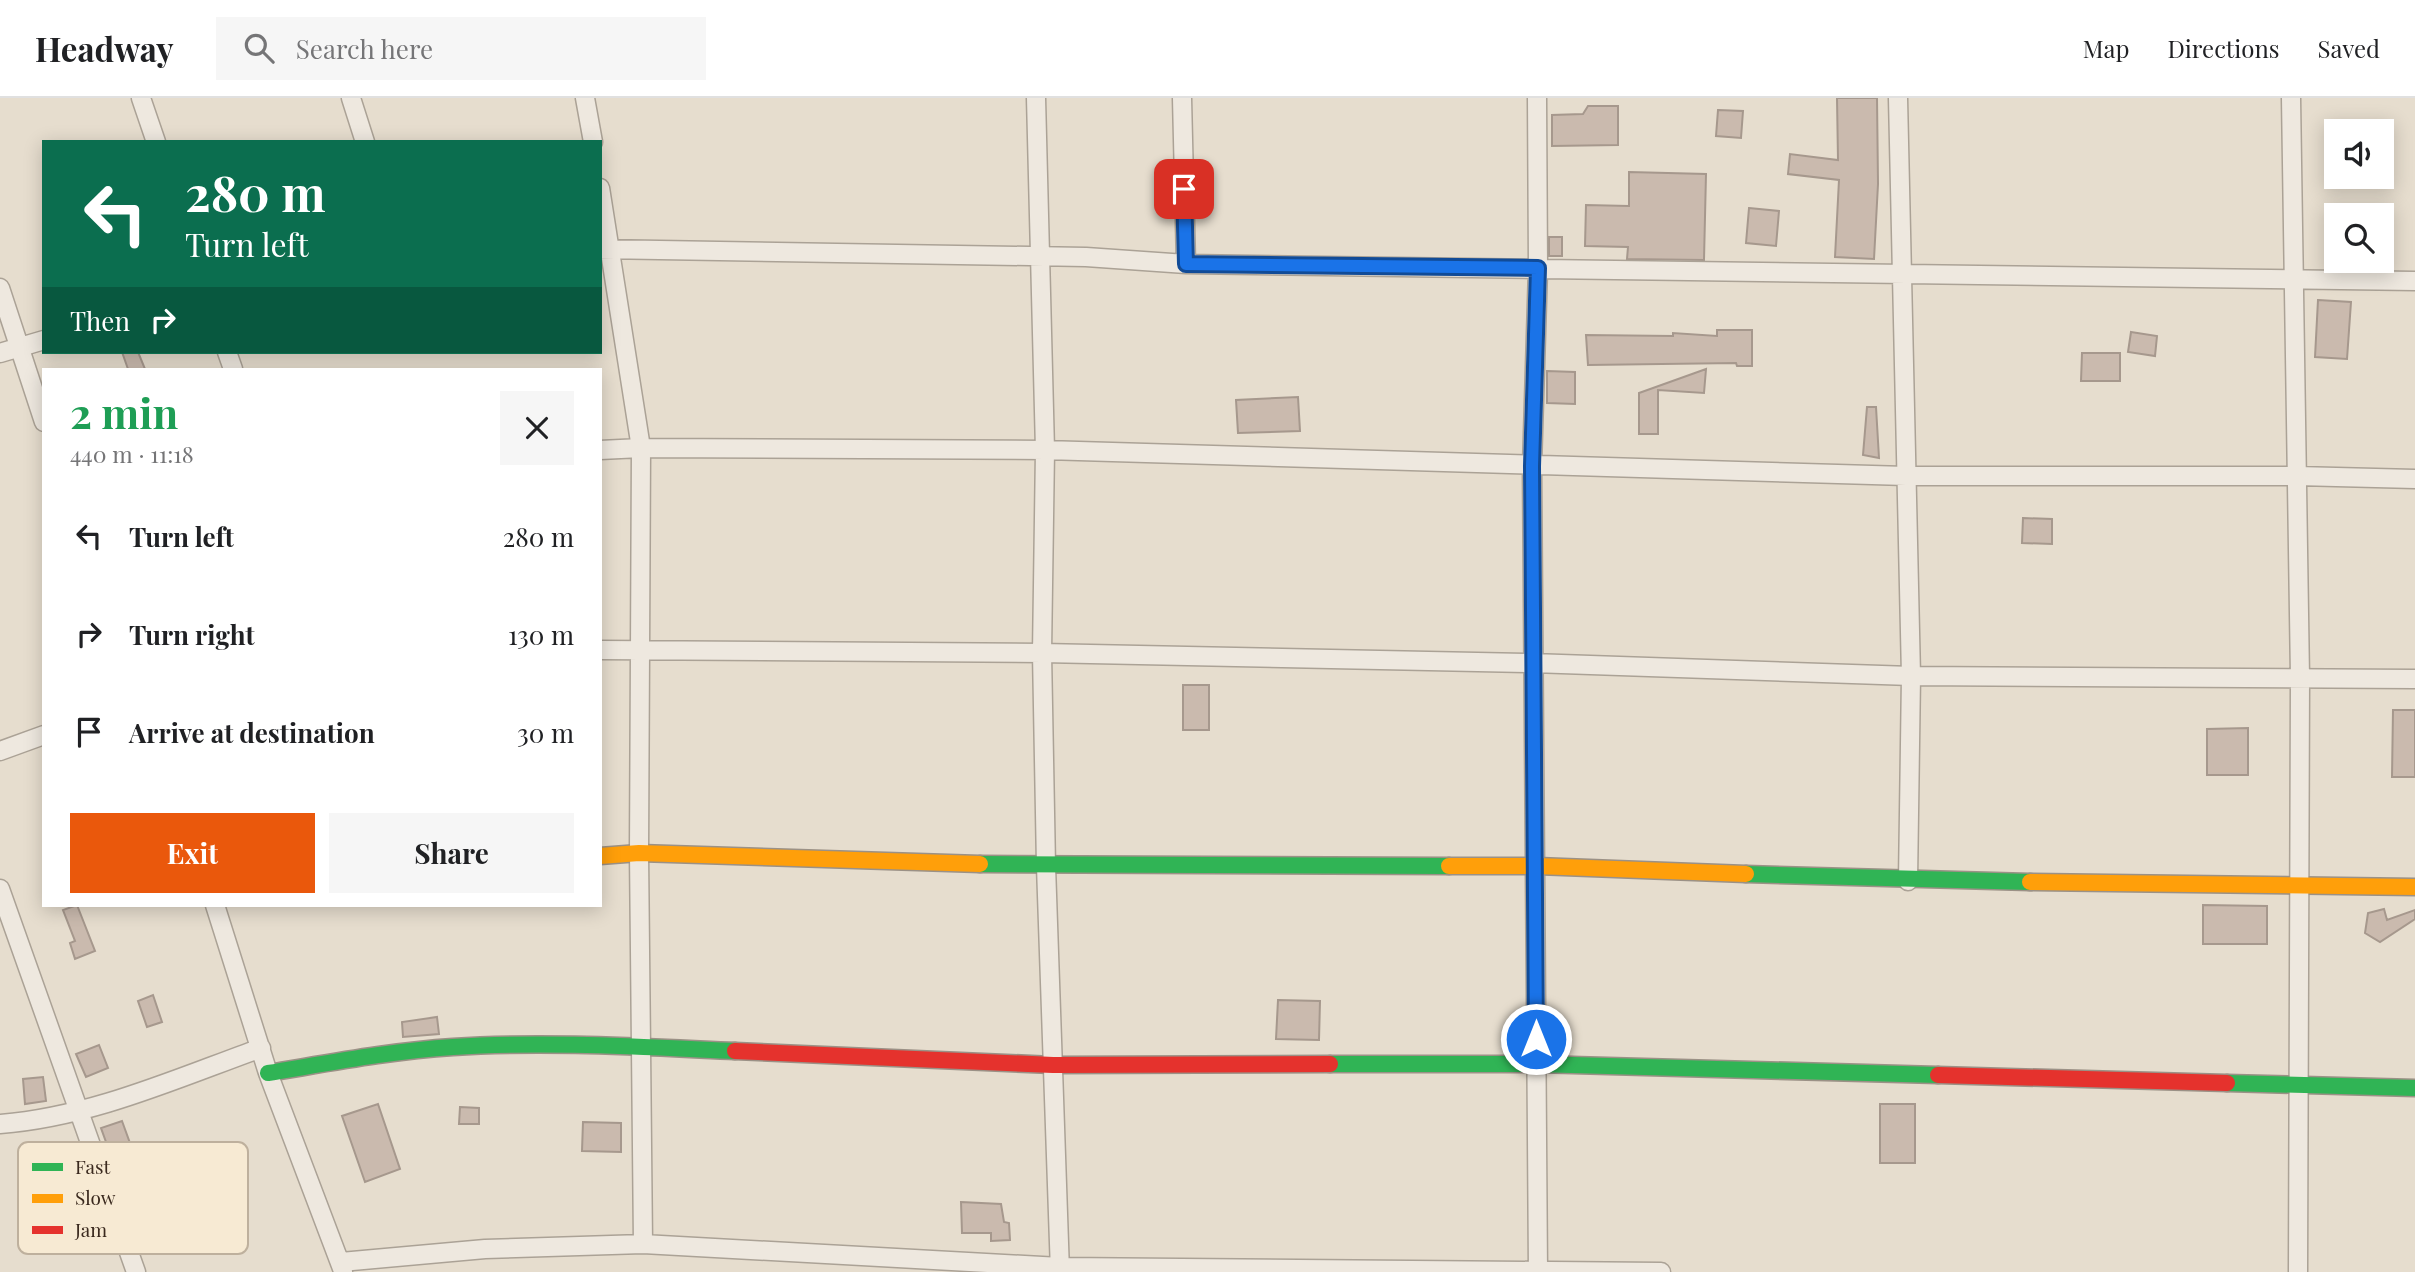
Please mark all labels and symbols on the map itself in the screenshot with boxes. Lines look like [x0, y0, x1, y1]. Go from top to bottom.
pin [1154, 159, 1214, 219]
position arrow [1499, 1002, 1573, 1076]
legend [18, 1142, 248, 1254]
text: Fast [75, 1153, 111, 1179]
text: Slow [75, 1184, 116, 1210]
text: Jam [74, 1216, 107, 1242]

